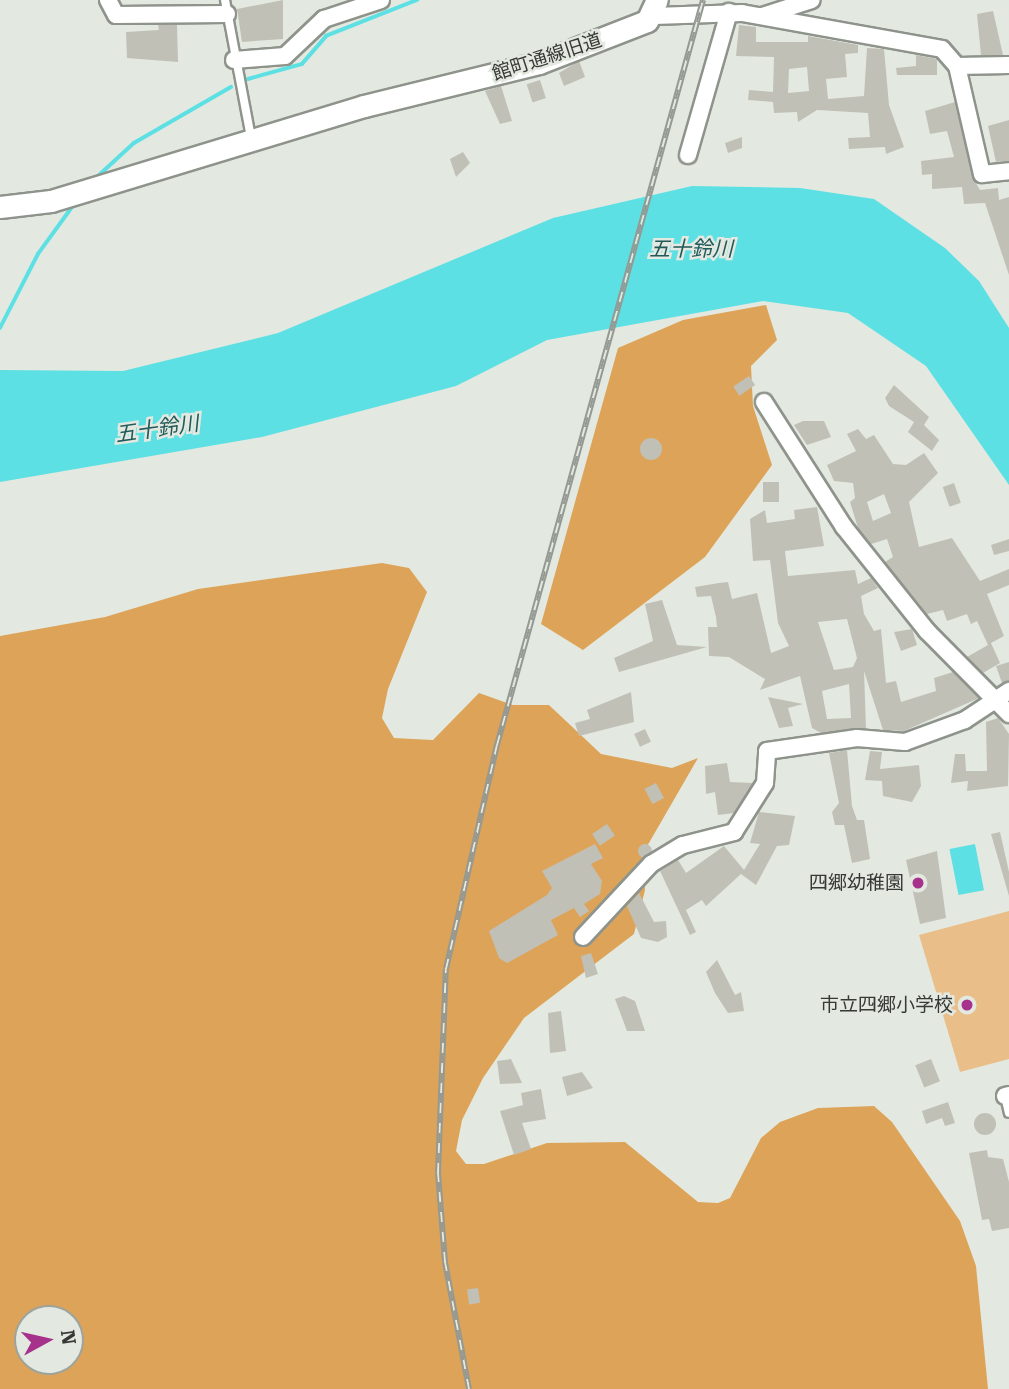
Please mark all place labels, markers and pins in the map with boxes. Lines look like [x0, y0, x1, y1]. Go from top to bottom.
place label: 四郷幼稚園 [809, 872, 904, 894]
marker: 四郷幼稚園 [910, 875, 926, 891]
place label: 市立四郷小学校 [820, 994, 953, 1016]
marker: 市立四郷小学校 [959, 997, 975, 1013]

